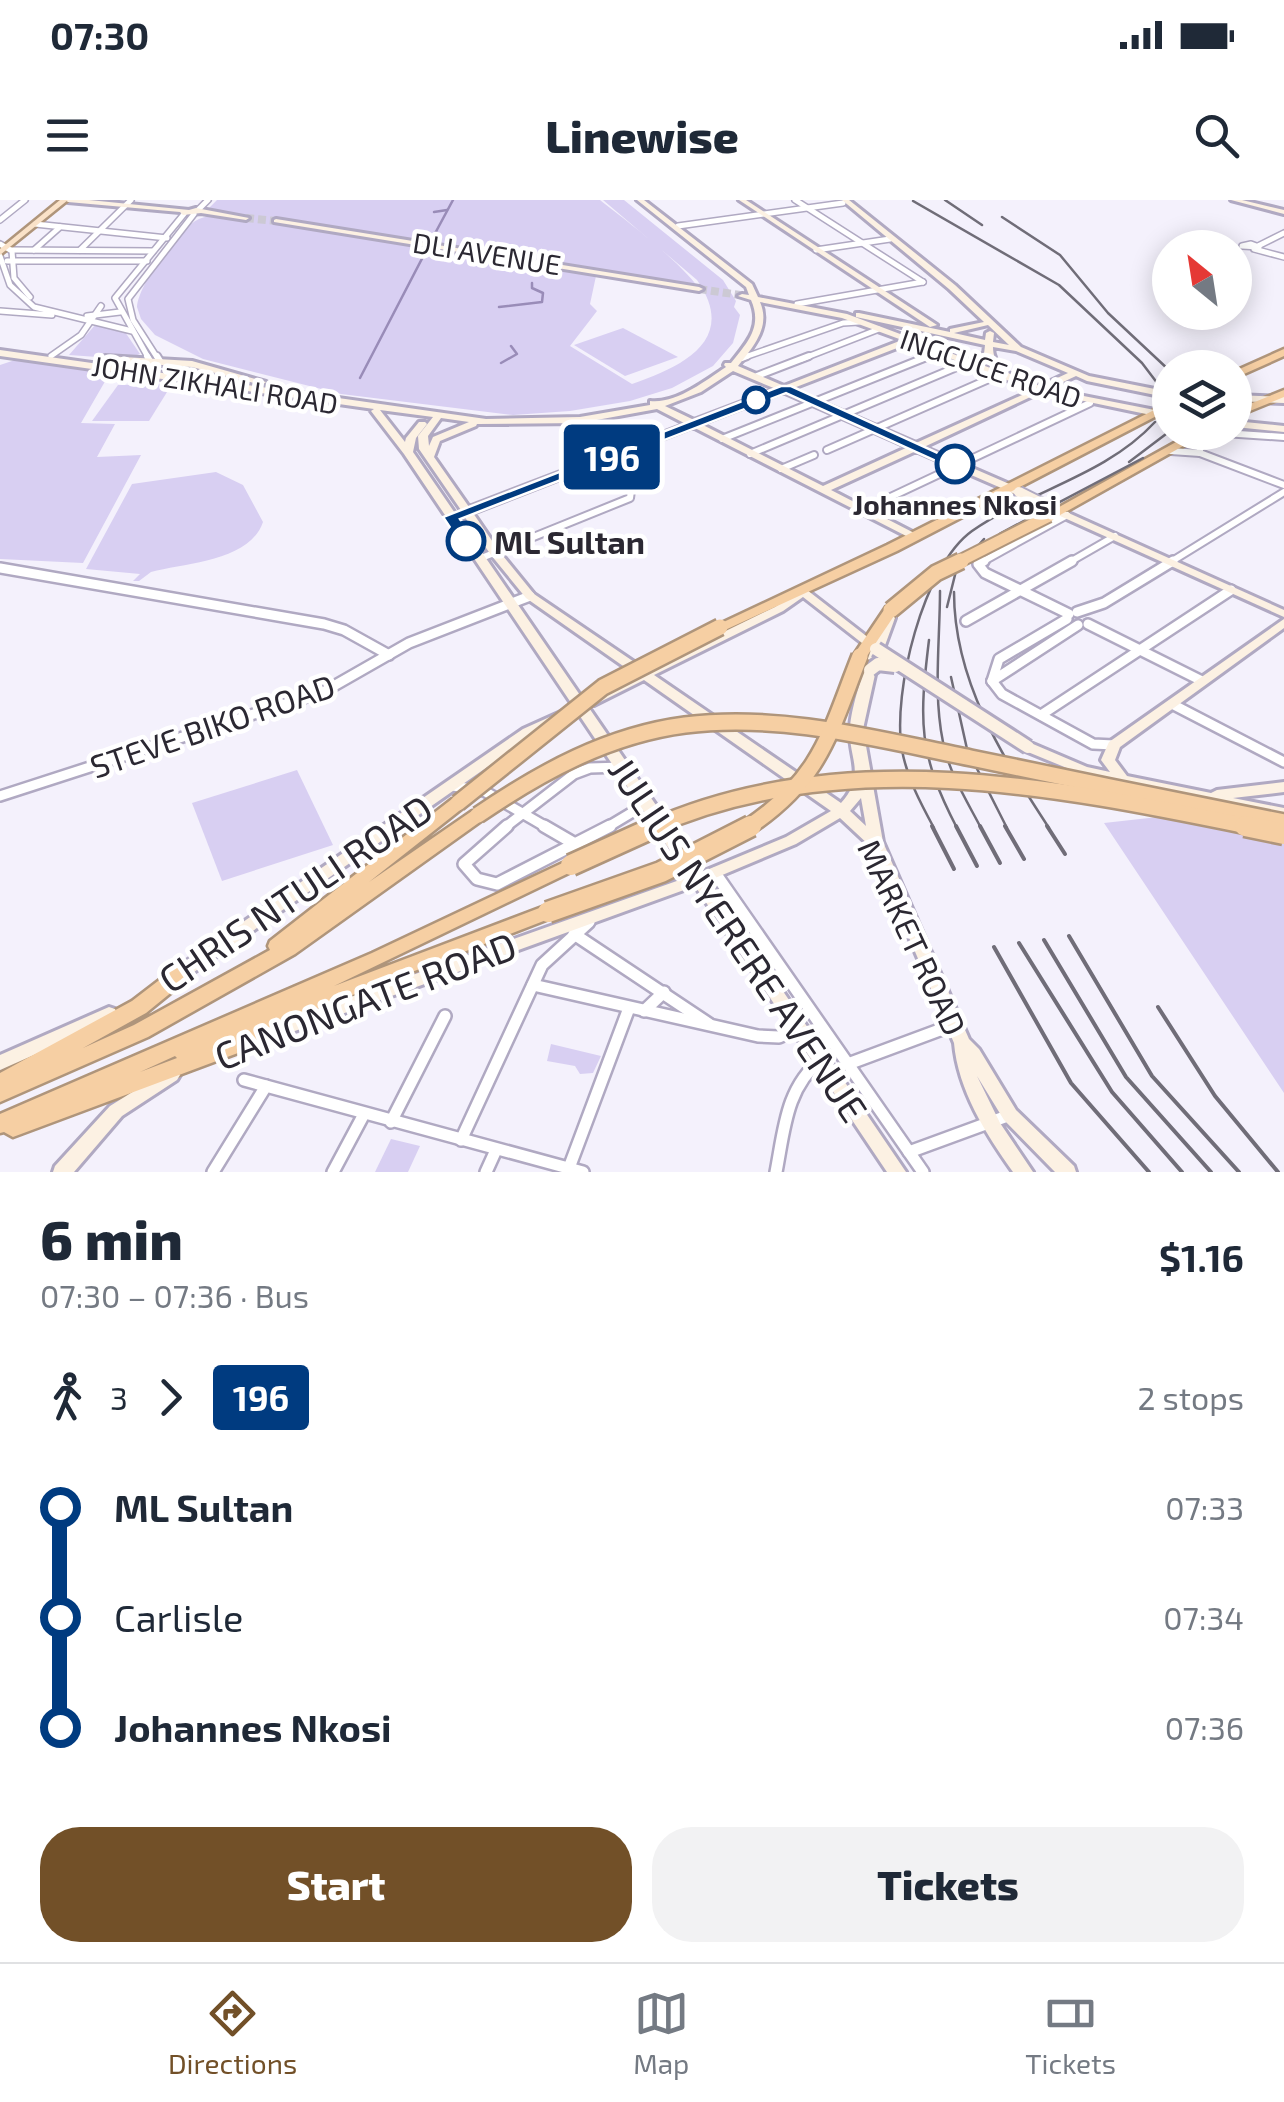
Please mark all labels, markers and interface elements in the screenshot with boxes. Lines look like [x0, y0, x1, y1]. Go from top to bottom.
text: 07:30 [50, 12, 149, 58]
icon: menu [40, 108, 95, 163]
text: Linewise [545, 108, 739, 162]
icon: search [1189, 108, 1244, 163]
street label: DLI AVENUE [411, 225, 563, 281]
north arrow [1152, 230, 1252, 330]
map controls [1152, 230, 1252, 450]
street label: INGCUCE ROAD [896, 321, 1086, 415]
street label: JOHN ZIKHALI ROAD [90, 348, 340, 420]
button: layers [1152, 350, 1252, 450]
unlabelled marker [743, 387, 769, 413]
line badge: 196 [554, 424, 670, 490]
text: 196 [584, 436, 640, 478]
marker: Johannes Nkosi [936, 445, 974, 483]
place label: Johannes Nkosi [853, 487, 1057, 521]
marker: ML Sultan [447, 522, 485, 560]
place label: ML Sultan [494, 522, 645, 560]
street label: STEVE BIKO ROAD [85, 665, 339, 785]
street label: JULIUS NYERERE AVENUE [600, 748, 878, 1130]
street label: CHRIS NTULI ROAD [149, 784, 441, 1002]
street label: MARKET ROAD [851, 833, 975, 1041]
street label: CANONGATE ROAD [208, 921, 522, 1079]
text: 6 min [40, 1205, 183, 1271]
text: $1.16 [1159, 1234, 1244, 1280]
text: 07:30 – 07:36 · Bus [40, 1276, 309, 1314]
icon: walk [40, 1370, 95, 1425]
icon: forward [143, 1370, 198, 1425]
text: 196 [233, 1376, 289, 1418]
text: 3 [110, 1378, 128, 1416]
text: 2 stops [1137, 1378, 1244, 1416]
text: ML Sultan [114, 1484, 293, 1530]
text: 07:33 [1165, 1488, 1244, 1526]
text: Carlisle [114, 1594, 243, 1640]
text: 07:34 [1163, 1598, 1244, 1636]
text: Johannes Nkosi [114, 1704, 392, 1750]
text: 07:36 [1165, 1708, 1244, 1746]
button: Start [40, 1827, 632, 1942]
button: Tickets [652, 1827, 1244, 1942]
tab: Directions [168, 1986, 297, 2080]
tab: Map [633, 1986, 689, 2080]
tab: Tickets [1025, 1986, 1116, 2080]

